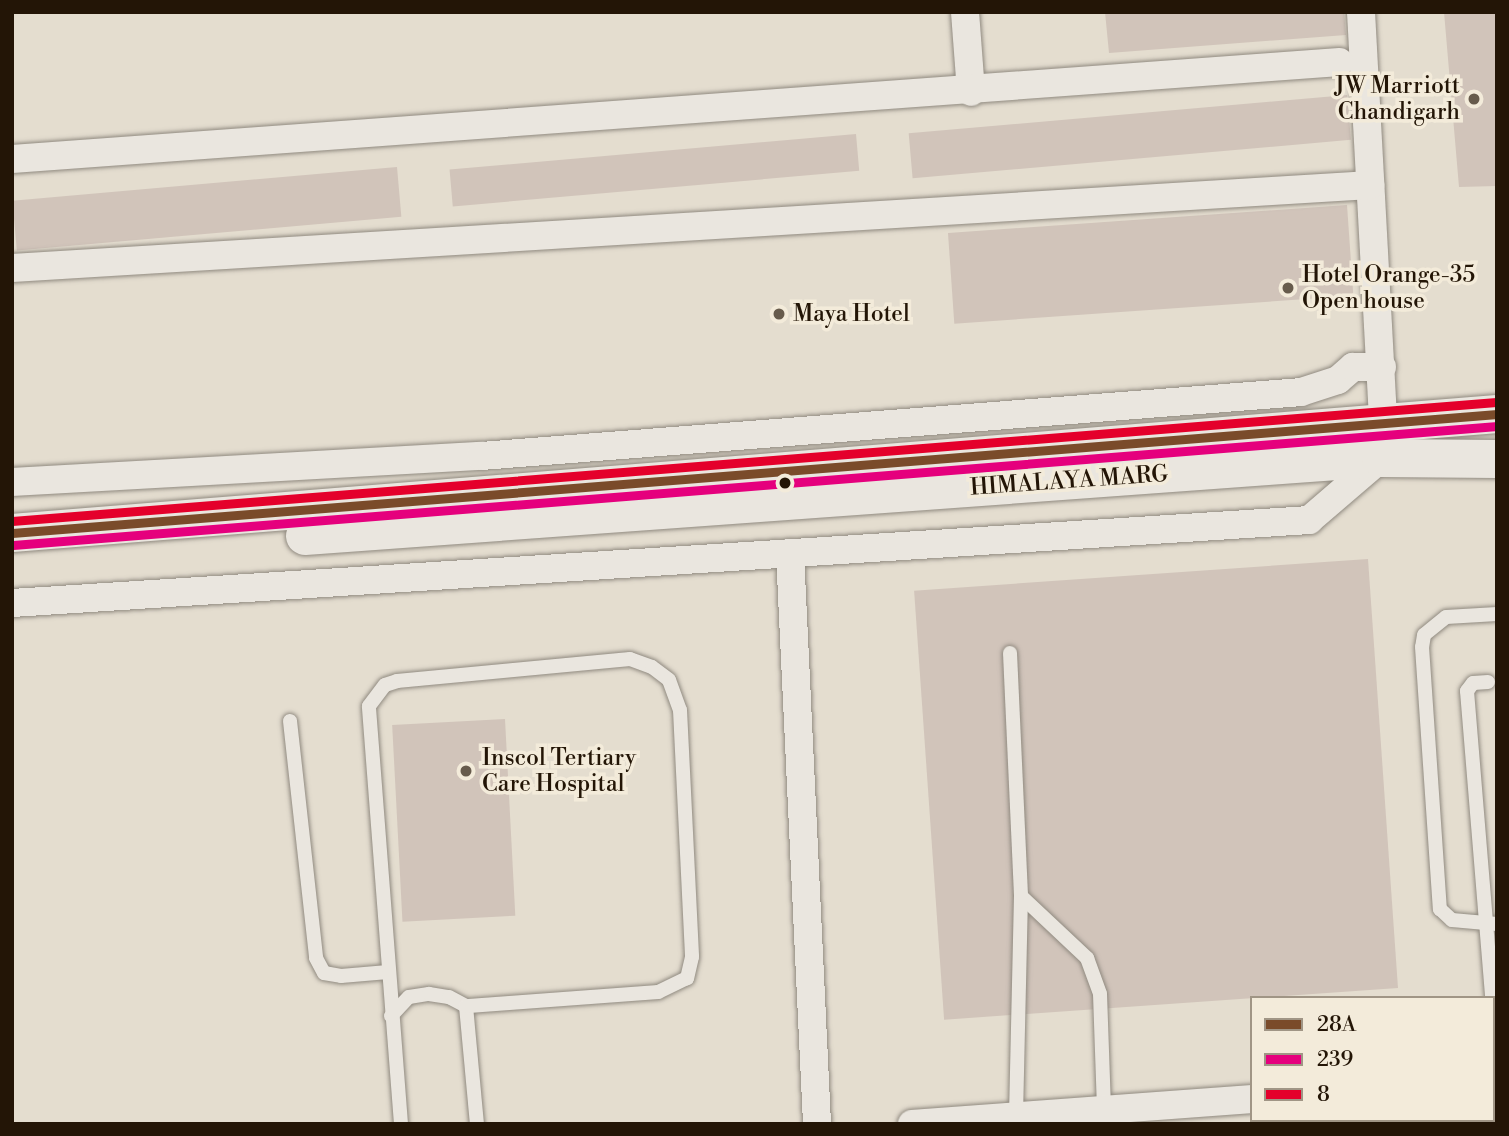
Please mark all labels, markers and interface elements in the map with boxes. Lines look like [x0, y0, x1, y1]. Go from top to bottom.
place label: JW Marriott Chandigarh [1334, 72, 1460, 126]
marker: JW Marriott Chandigarh [1466, 91, 1482, 107]
place label: Hotel Orange-35 Open house [1302, 261, 1475, 315]
marker: Hotel Orange-35 Open house [1280, 280, 1296, 296]
place label: Maya Hotel [793, 300, 910, 328]
marker: Maya Hotel [771, 306, 787, 322]
street label: HIMALAYA MARG [969, 460, 1169, 502]
unlabelled marker [778, 476, 792, 490]
place label: Inscol Tertiary Care Hospital [482, 744, 636, 798]
marker: Inscol Tertiary Care Hospital [456, 761, 476, 781]
legend [1250, 996, 1495, 1122]
text: 28A [1317, 1012, 1356, 1038]
text: 239 [1317, 1047, 1353, 1073]
text: 8 [1317, 1082, 1330, 1108]

